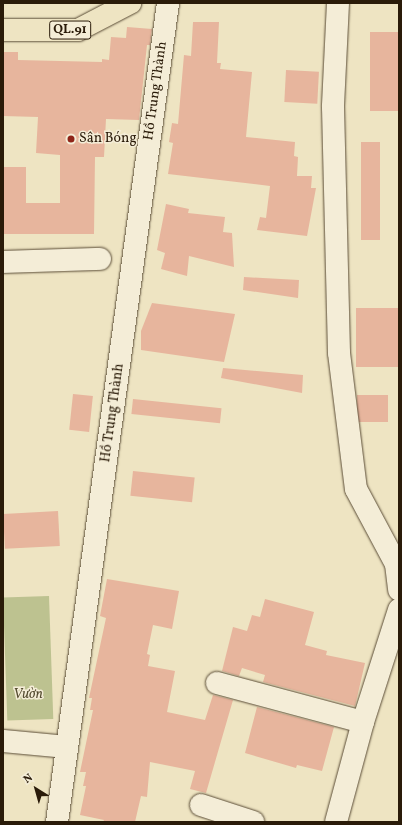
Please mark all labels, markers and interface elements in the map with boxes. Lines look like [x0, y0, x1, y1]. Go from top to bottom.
road number: QL.91 [49, 19, 91, 41]
street label: Hồ Trung Thành [141, 40, 171, 142]
place label: Sân Bóng [79, 131, 137, 147]
marker: Sân Bóng [66, 134, 76, 144]
street label: Hồ Trung Thành [98, 362, 128, 464]
park label: Vườn [13, 687, 43, 703]
north arrow [16, 769, 56, 809]
text: N [21, 771, 36, 787]

